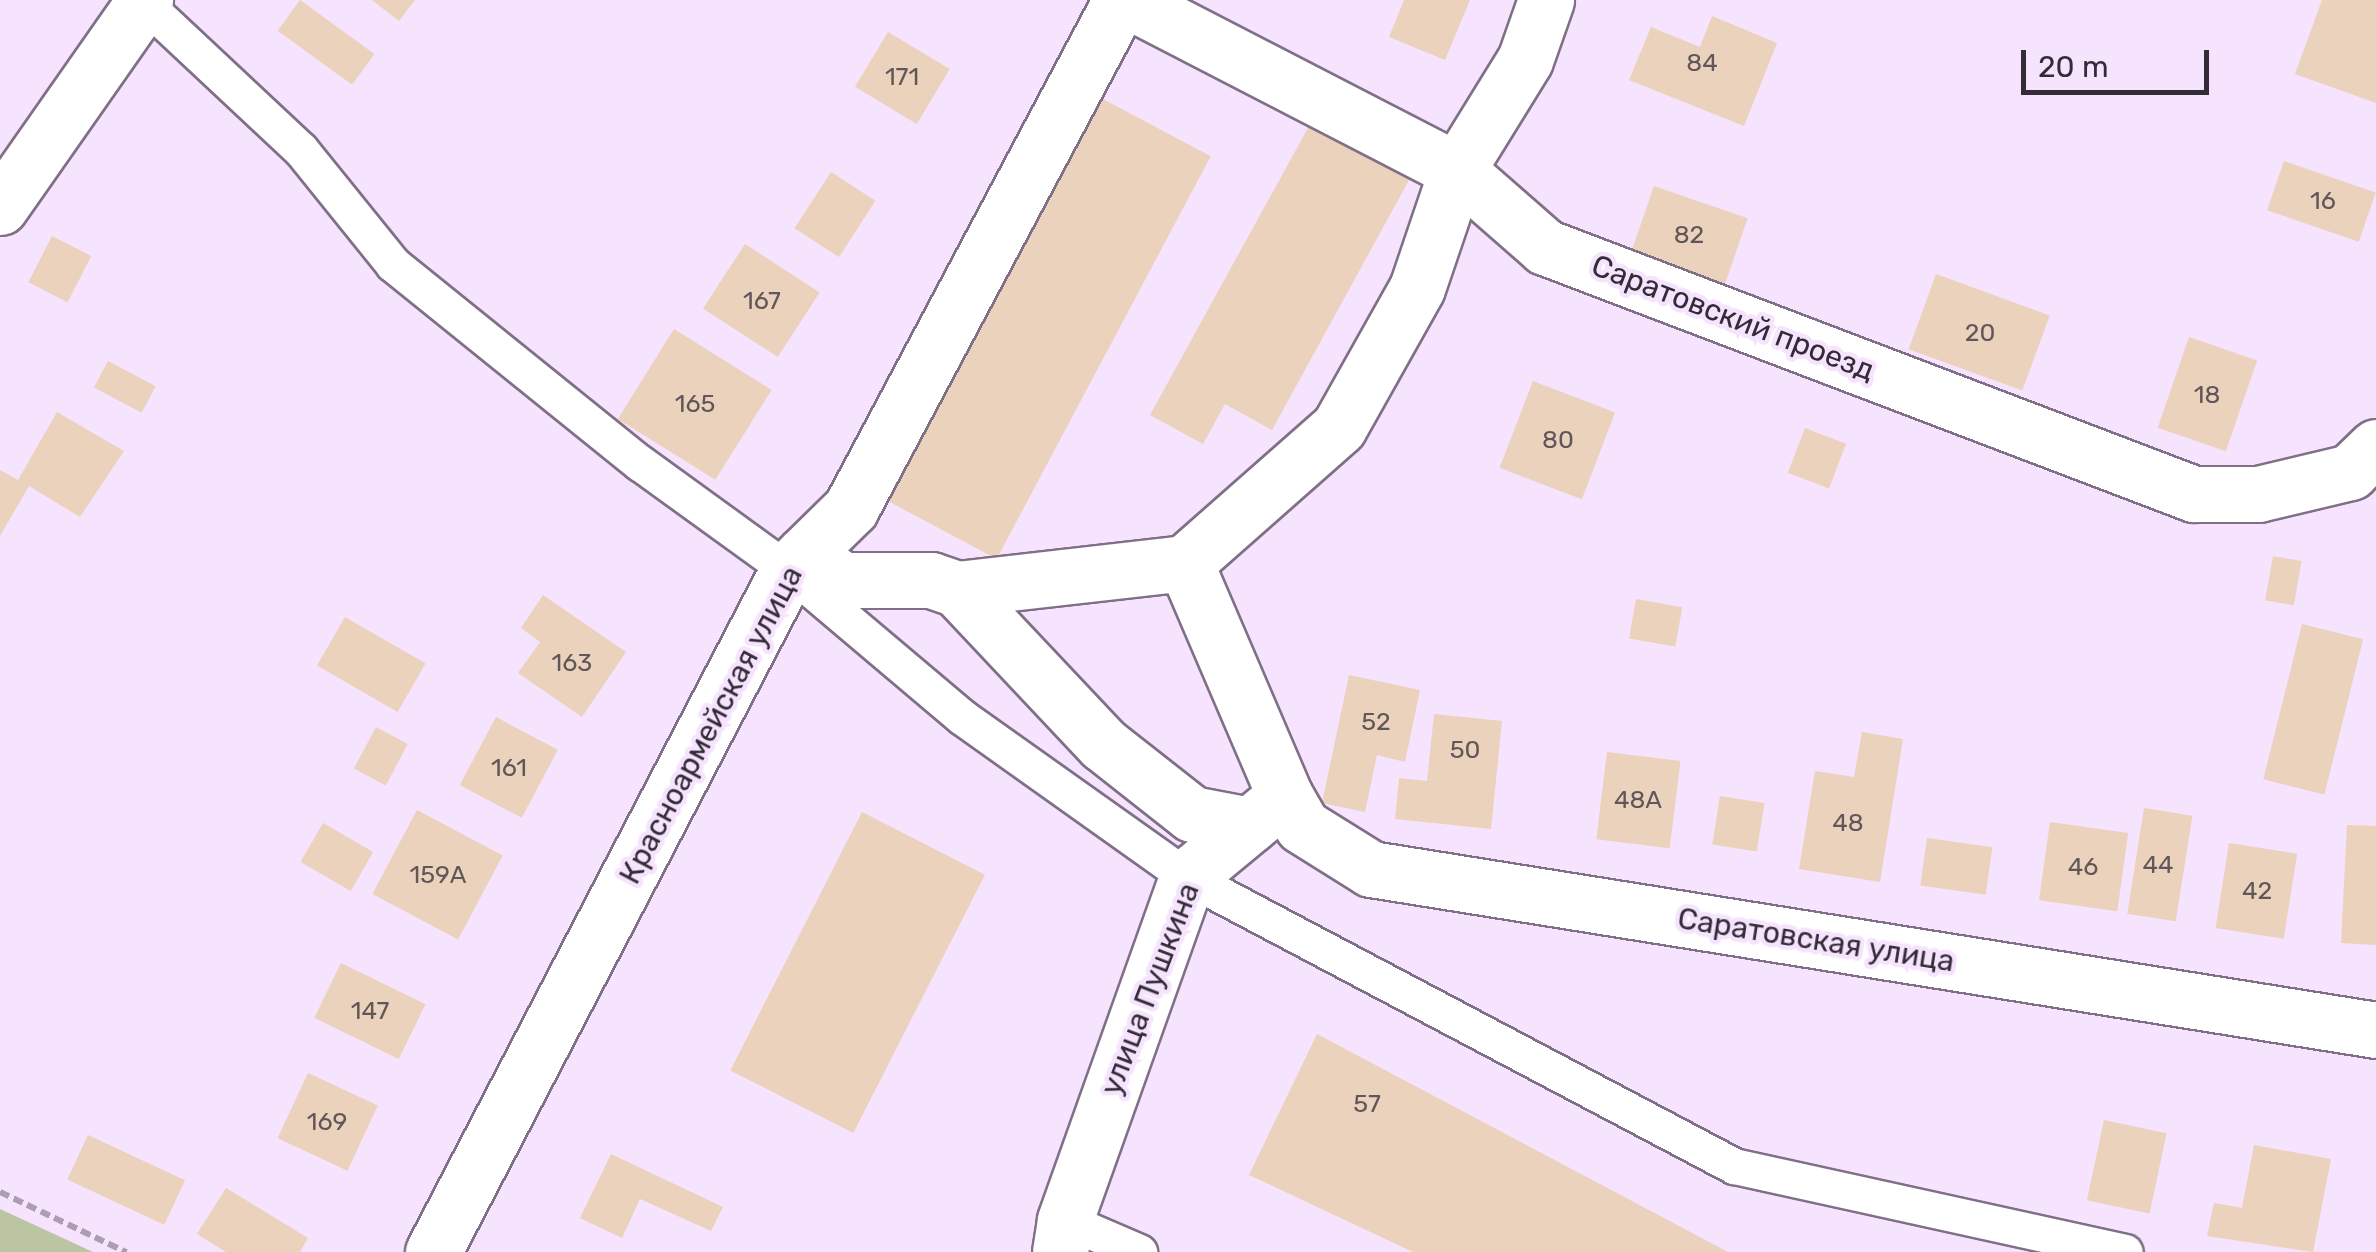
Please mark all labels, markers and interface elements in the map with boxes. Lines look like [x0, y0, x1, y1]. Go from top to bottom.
scale bar [2026, 30, 2214, 92]
house number: 84 [1686, 48, 1718, 78]
text: 20 m [2038, 49, 2109, 85]
house number: 171 [885, 62, 919, 92]
house number: 16 [2310, 186, 2336, 216]
house number: 82 [1674, 220, 1704, 250]
street label: Саратовский проезд [1587, 247, 1879, 389]
house number: 167 [743, 286, 781, 316]
house number: 20 [1965, 318, 1995, 348]
house number: 18 [2194, 380, 2220, 410]
house number: 165 [675, 389, 715, 419]
house number: 80 [1542, 425, 1574, 455]
street label: Красноармейская улица [612, 560, 810, 890]
house number: 163 [552, 648, 592, 678]
house number: 52 [1361, 707, 1391, 737]
house number: 50 [1450, 735, 1480, 765]
house number: 161 [491, 753, 527, 783]
house number: 48А [1614, 785, 1662, 815]
house number: 48 [1832, 808, 1864, 838]
house number: 44 [2142, 850, 2174, 880]
house number: 46 [2068, 852, 2098, 882]
house number: 159А [409, 860, 467, 890]
house number: 42 [2242, 876, 2272, 906]
street label: улица Пушкина [1093, 878, 1207, 1100]
street label: Саратовская улица [1675, 900, 1957, 980]
house number: 147 [351, 996, 389, 1026]
house number: 57 [1353, 1089, 1381, 1119]
house number: 169 [307, 1107, 347, 1137]

